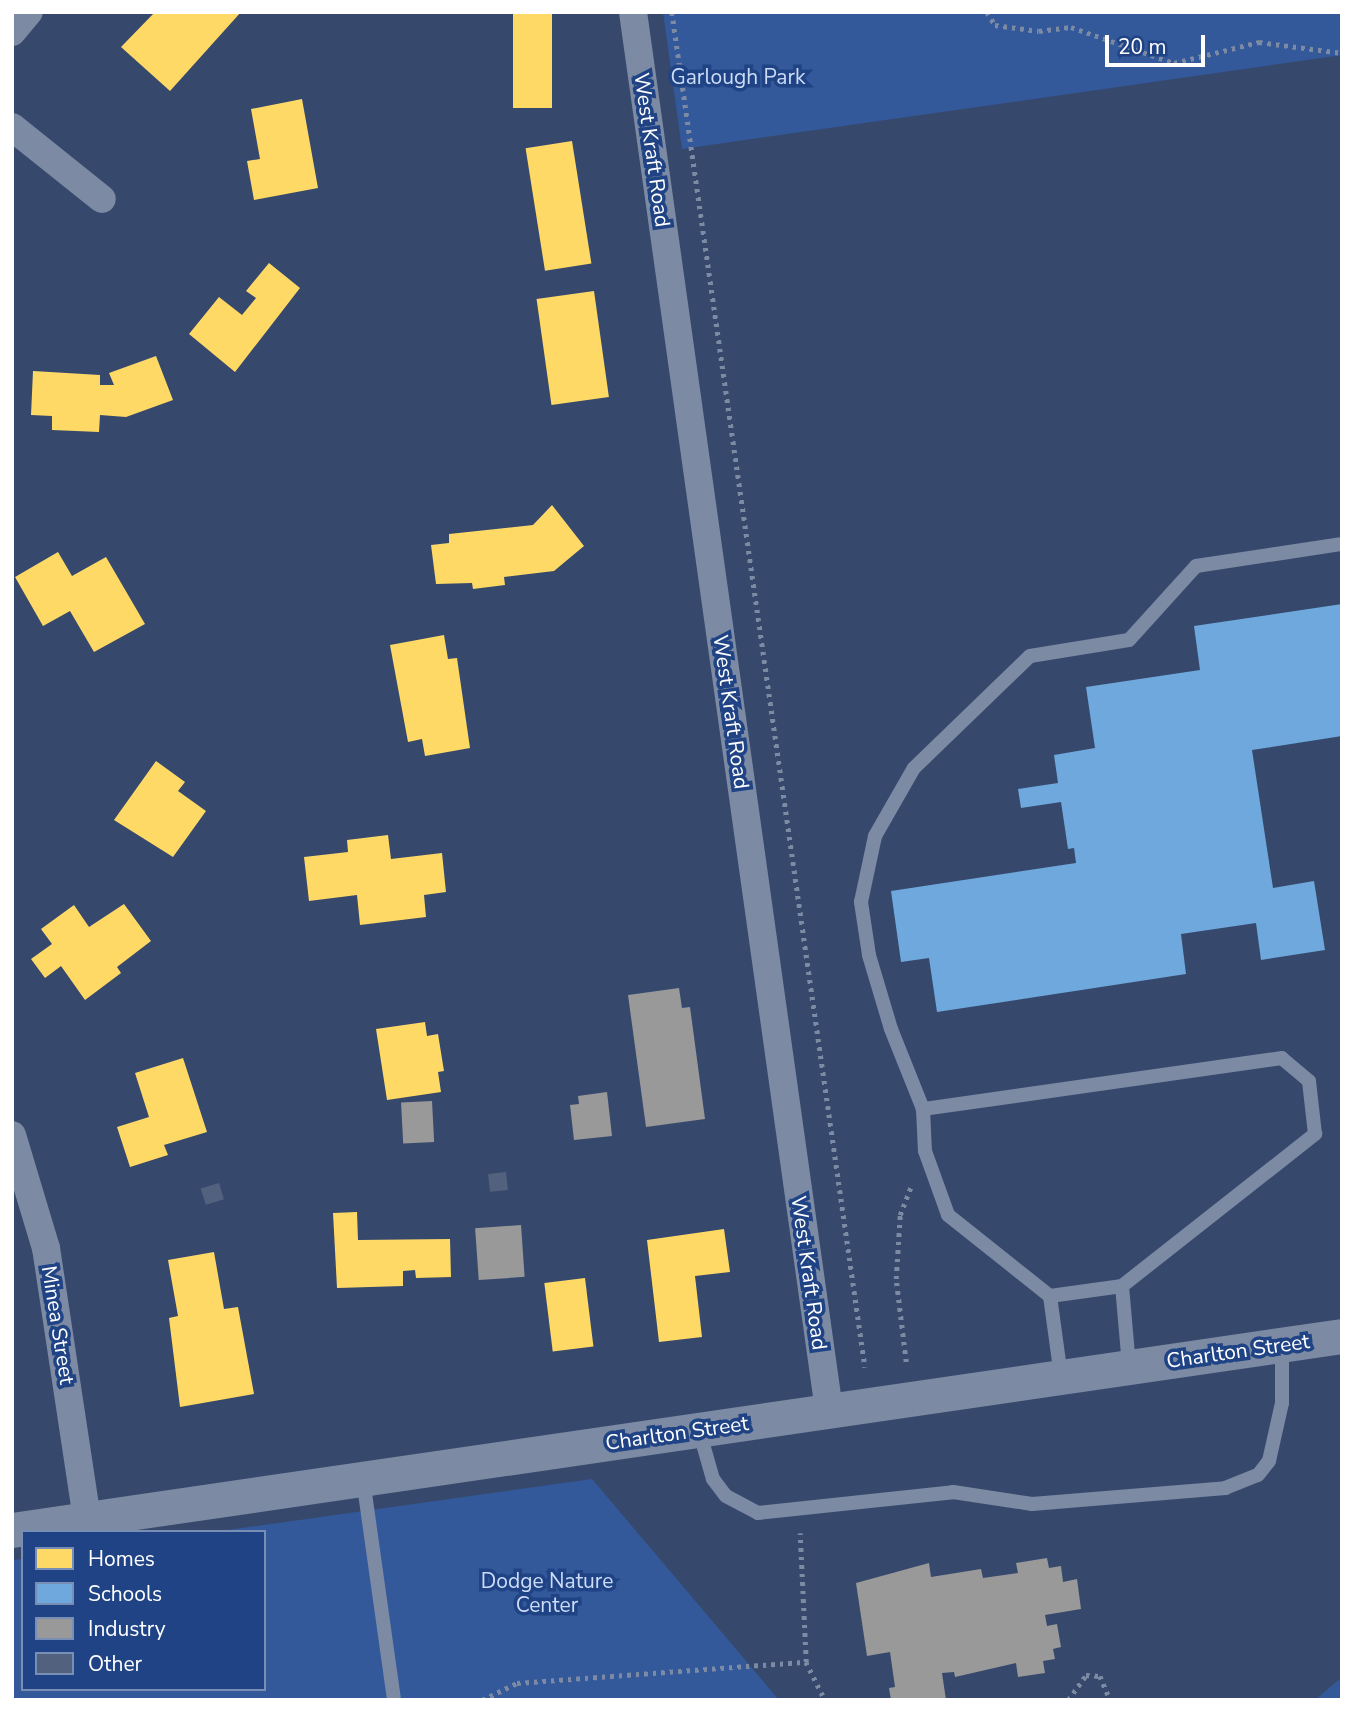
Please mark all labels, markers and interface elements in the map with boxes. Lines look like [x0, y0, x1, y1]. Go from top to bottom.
scale bar [1109, 21, 1209, 65]
text: 20 m [1118, 33, 1167, 61]
park label: Garlough Park [670, 64, 806, 90]
street label: West Kraft Road [629, 71, 675, 229]
street label: West Kraft Road [708, 633, 754, 791]
street label: West Kraft Road [786, 1194, 832, 1352]
street label: Minea Street [36, 1264, 80, 1386]
street label: Charlton Street [1165, 1328, 1311, 1374]
street label: Charlton Street [604, 1410, 750, 1456]
legend [21, 1530, 266, 1691]
text: Homes [88, 1545, 155, 1573]
park label: Dodge Nature Center [481, 1568, 613, 1618]
text: Schools [88, 1580, 162, 1608]
text: Industry [88, 1615, 166, 1643]
text: Other [88, 1650, 142, 1678]

